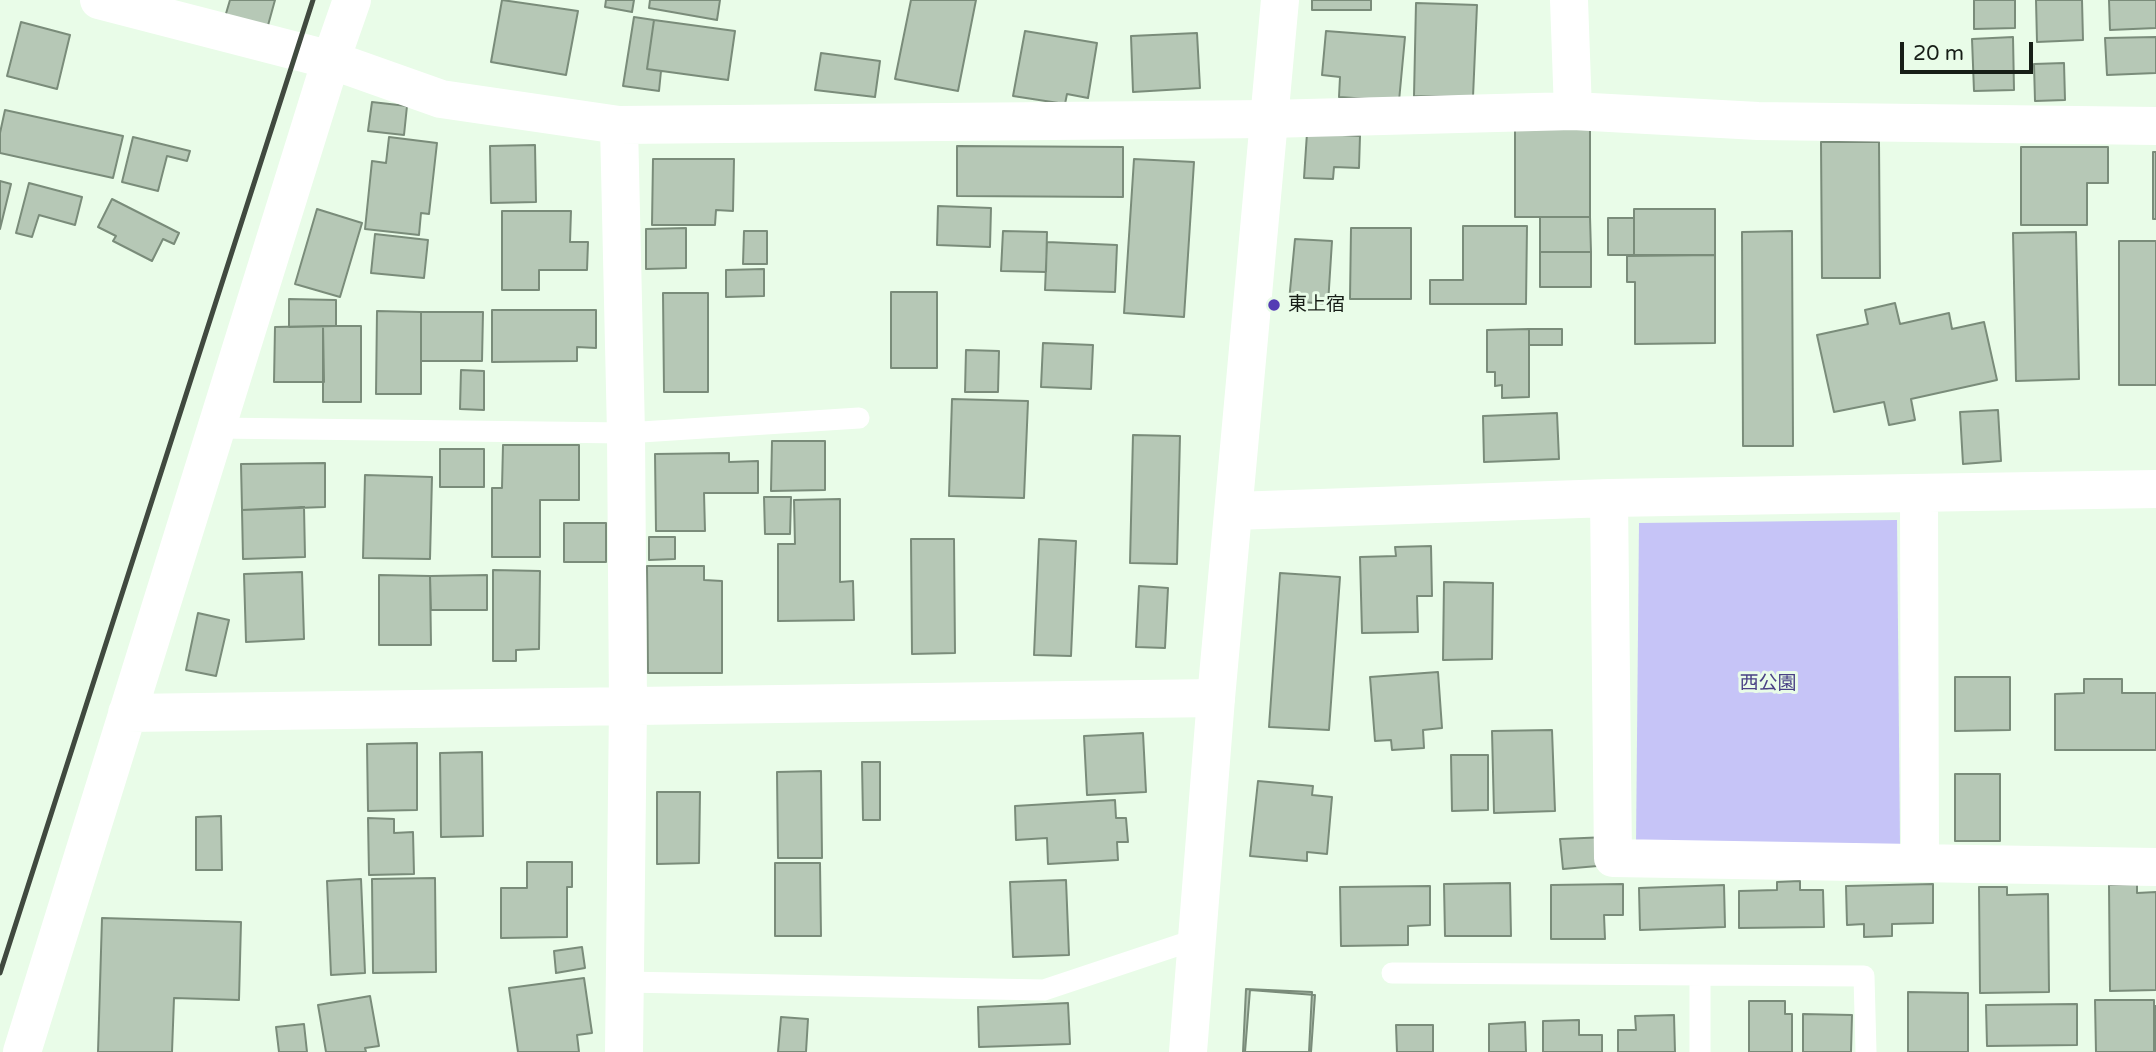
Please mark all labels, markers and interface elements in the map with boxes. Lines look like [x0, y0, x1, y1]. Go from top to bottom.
scale bar [1904, 28, 2037, 72]
text: 20 m [1913, 41, 1964, 66]
place label: 東上宿 [1288, 294, 1345, 316]
marker: 東上宿 [1266, 297, 1282, 313]
park label: 西公園 [1740, 673, 1796, 695]

